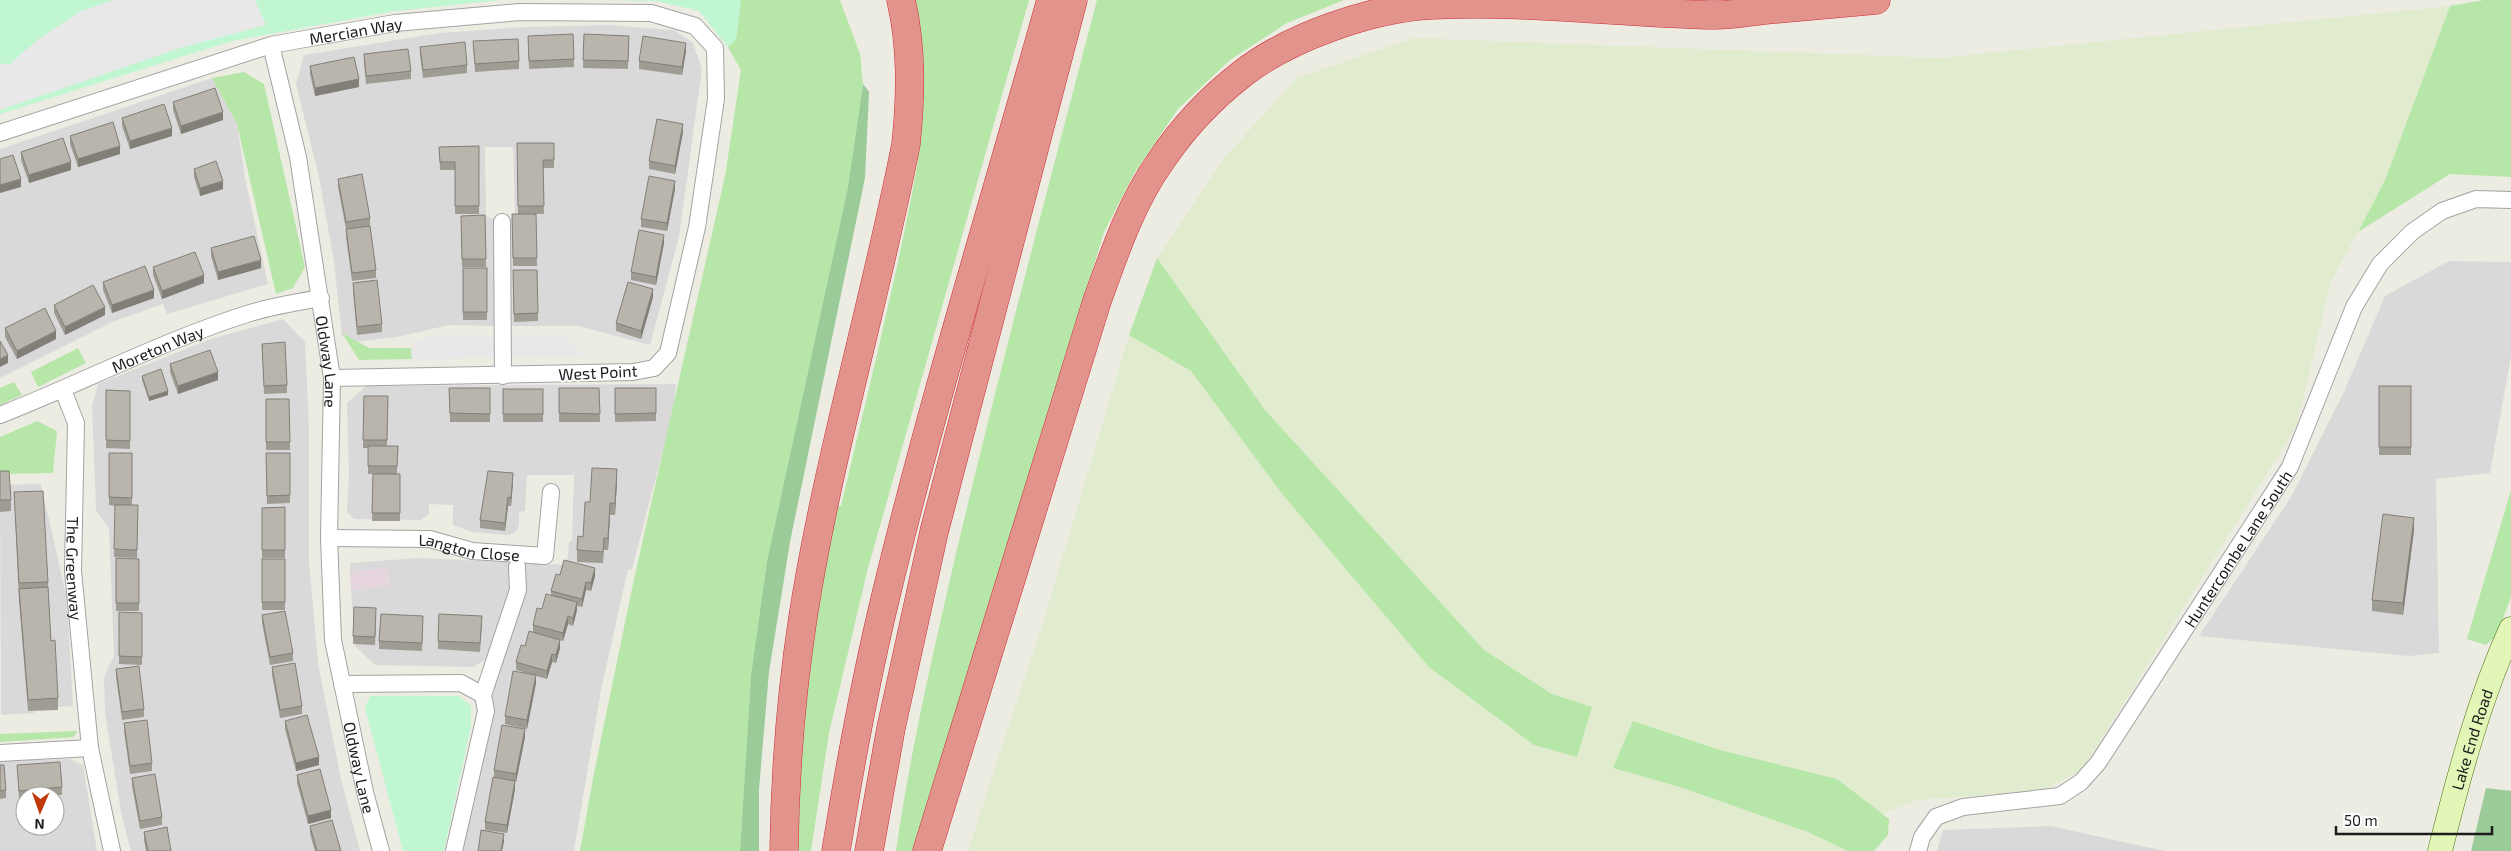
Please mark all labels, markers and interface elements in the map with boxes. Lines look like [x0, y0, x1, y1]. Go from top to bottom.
street label: Mercian Way [308, 13, 404, 48]
street label: Oldway Lane [313, 314, 342, 408]
street label: Moreton Way [108, 320, 207, 376]
street label: West Point [558, 360, 638, 384]
street label: Huntercombe Lane South [2179, 466, 2295, 630]
street label: The Greenway [63, 516, 87, 622]
street label: Langton Close [418, 529, 520, 564]
street label: Lake End Road [2447, 686, 2496, 792]
street label: Oldway Lane [341, 720, 380, 815]
north arrow [15, 786, 65, 836]
scale bar [2336, 804, 2492, 836]
text: 50 m [2344, 811, 2378, 829]
text: N [34, 816, 45, 833]

